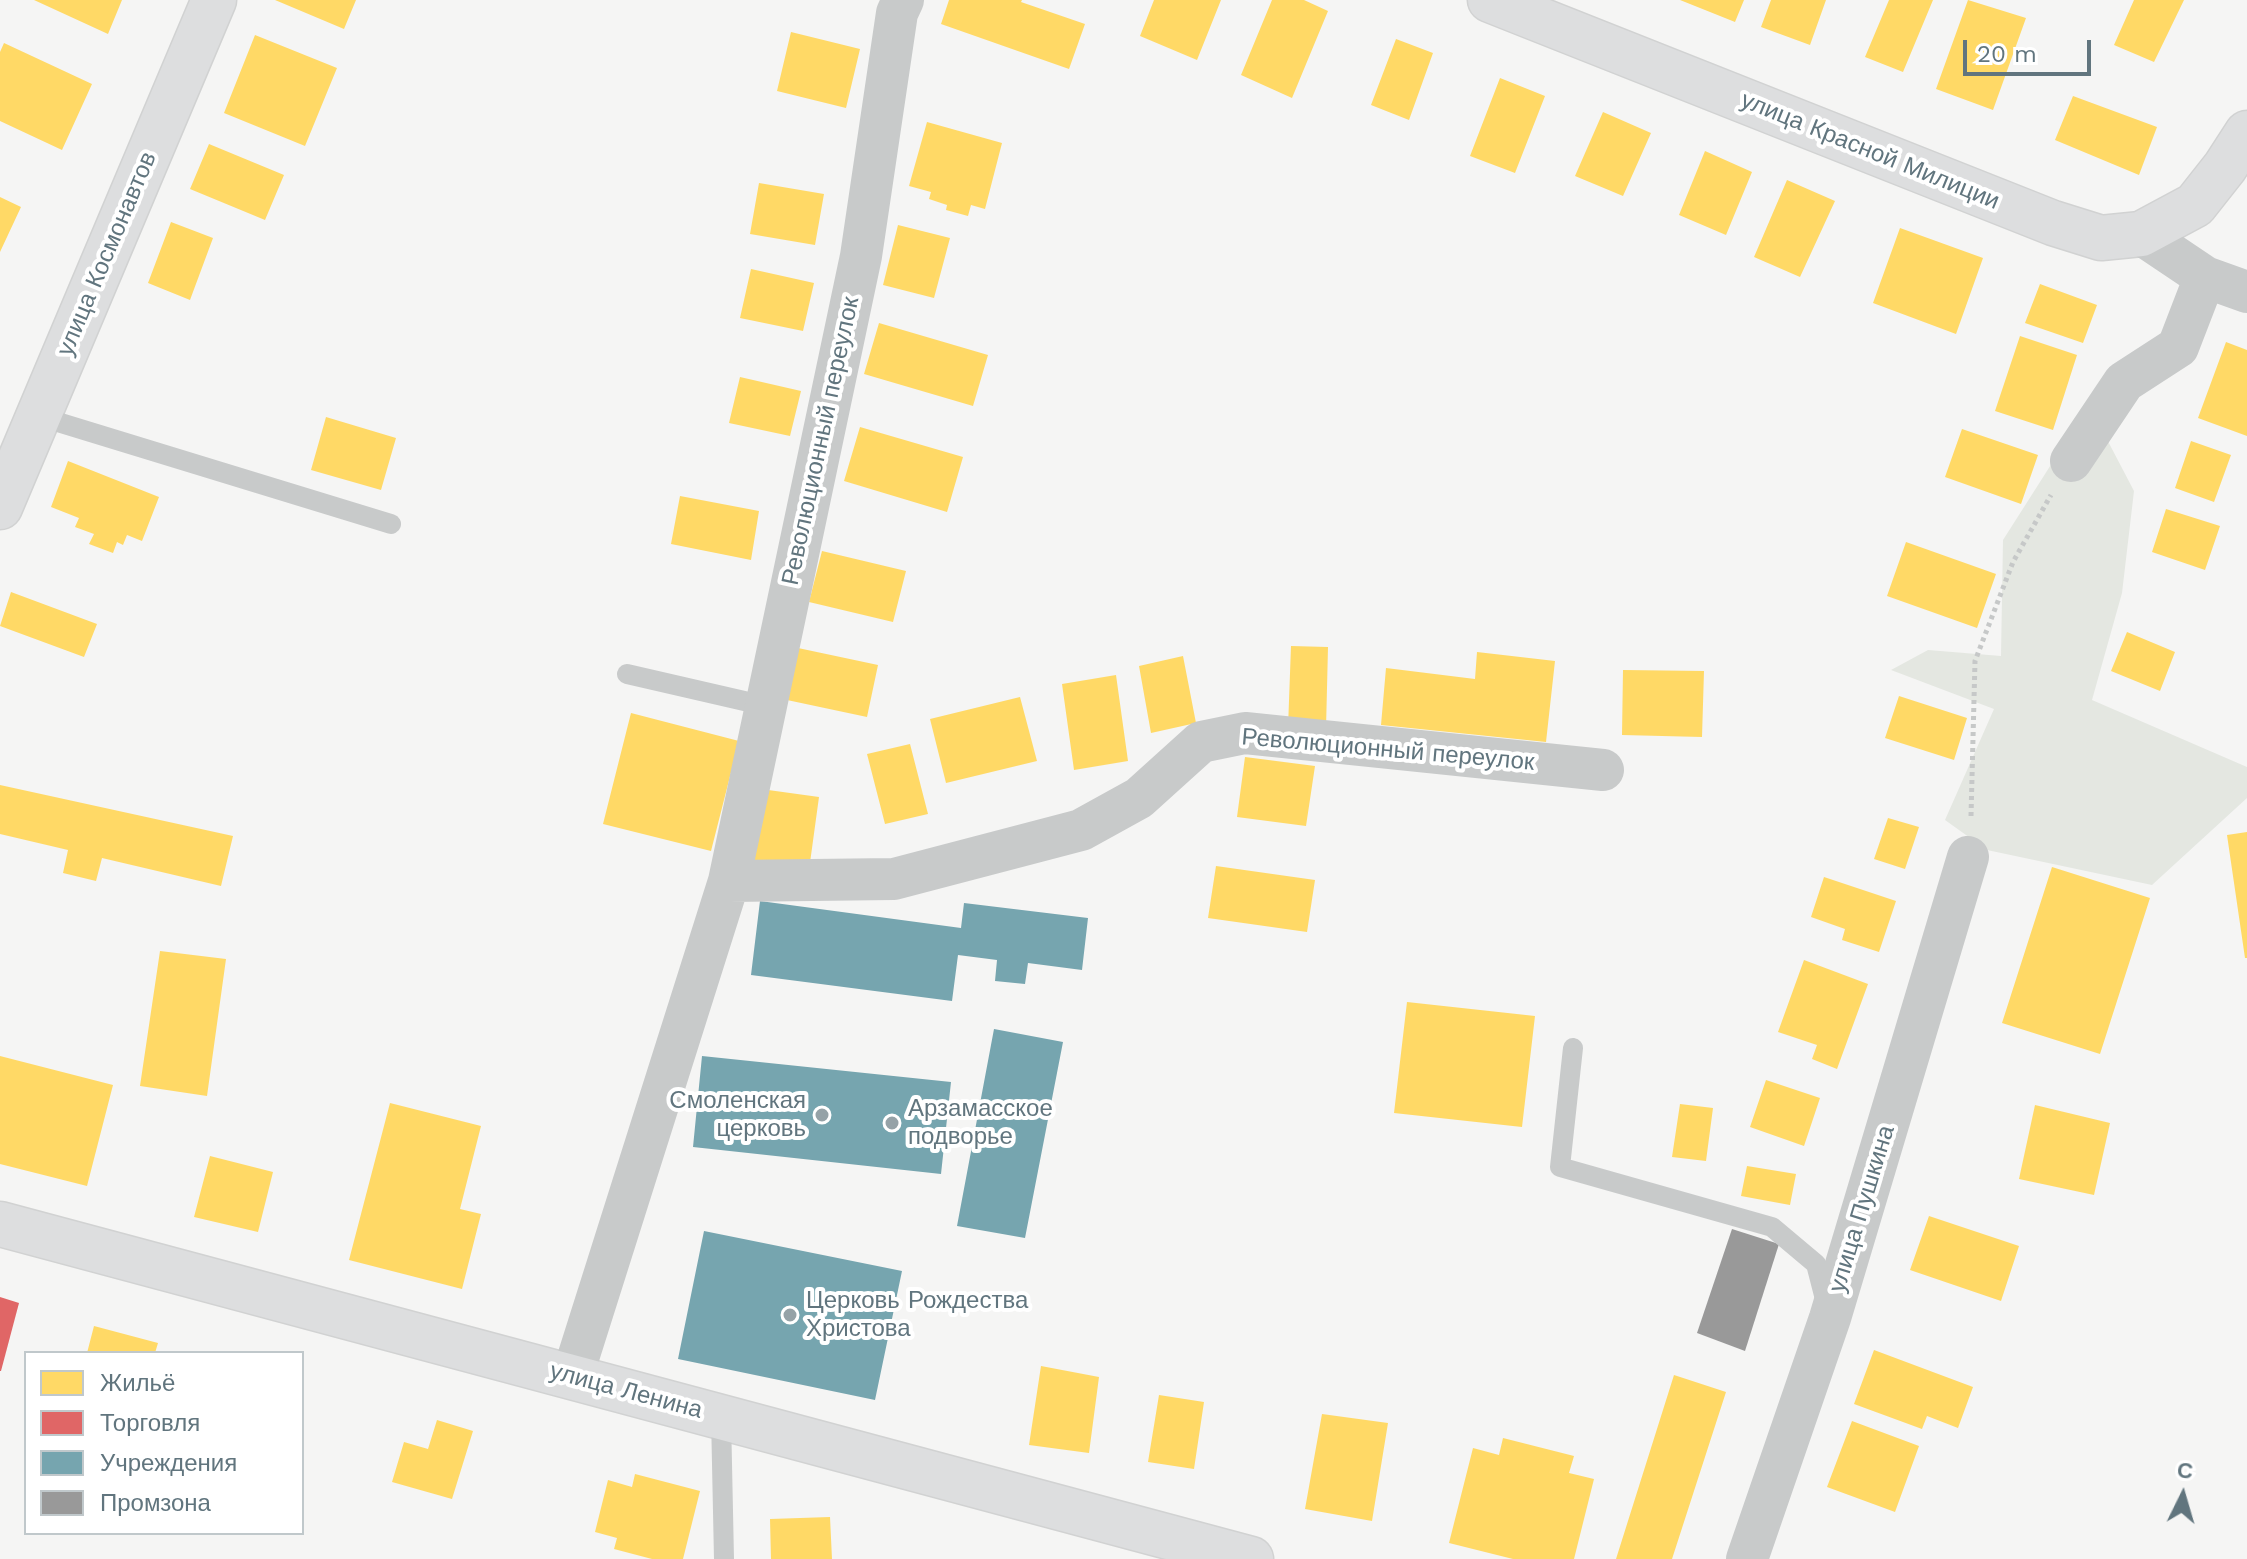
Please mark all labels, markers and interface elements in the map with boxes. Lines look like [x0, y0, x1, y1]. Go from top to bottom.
scale bar [1967, 24, 2095, 74]
text: 20 m [1977, 40, 2037, 68]
street label: улица Красной Милиции [1736, 86, 2004, 216]
street label: улица Космонавтов [51, 148, 163, 360]
street label: Революционный переулок [776, 294, 866, 588]
street label: Революционный переулок [1240, 723, 1536, 777]
place label: Смоленская церковь [669, 1087, 806, 1143]
place label: Арзамасское подворье [908, 1095, 1053, 1151]
marker: Смоленская церковь [813, 1106, 831, 1124]
marker: Арзамасское подворье [883, 1114, 901, 1132]
street label: улица Пушкина [1823, 1122, 1901, 1296]
place label: Церковь Рождества Христова [806, 1287, 1028, 1343]
marker: Церковь Рождества Христова [781, 1306, 799, 1324]
legend [24, 1351, 304, 1535]
street label: улица Ленина [547, 1357, 705, 1425]
text: Жильё [100, 1369, 175, 1397]
text: Торговля [100, 1409, 200, 1437]
text: Учреждения [100, 1449, 237, 1477]
north arrow [2143, 1455, 2223, 1535]
text: С [2176, 1457, 2194, 1484]
text: Промзона [100, 1489, 211, 1517]

